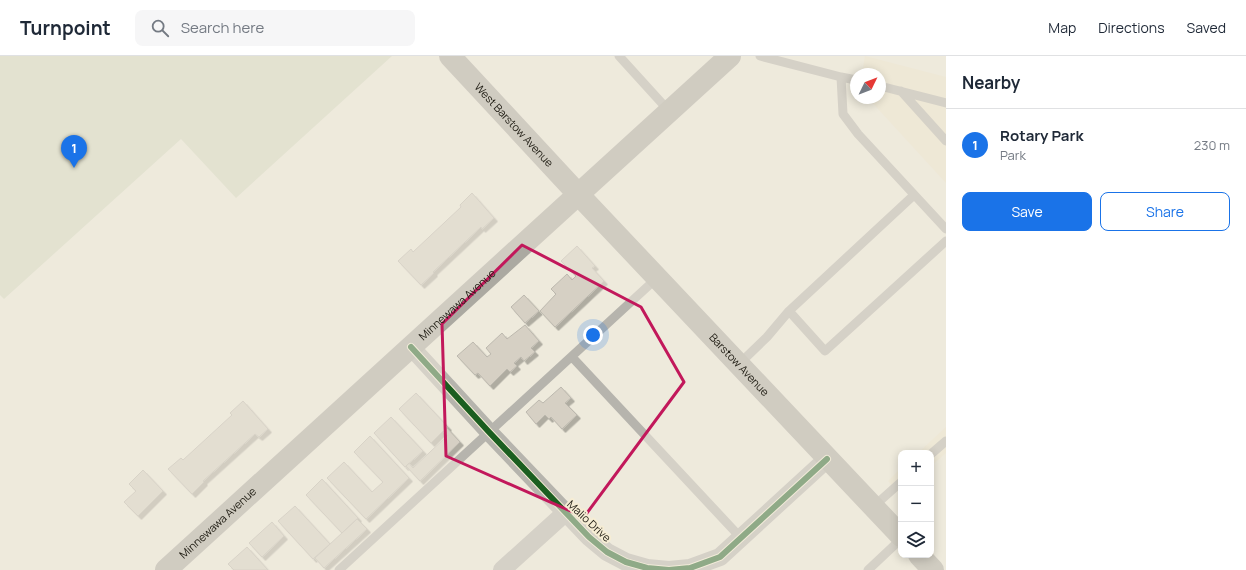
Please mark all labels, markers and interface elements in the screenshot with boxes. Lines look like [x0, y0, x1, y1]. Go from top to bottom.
search box [135, 10, 415, 46]
text: Turnpoint [20, 15, 111, 41]
icon: search [149, 17, 171, 39]
text: Search here [181, 17, 264, 38]
text: Map [1048, 18, 1076, 37]
text: Directions [1098, 18, 1165, 37]
text: Saved [1187, 18, 1226, 37]
north arrow [850, 68, 886, 104]
text: Nearby [962, 71, 1020, 94]
street label: West Barstow Avenue [471, 79, 557, 170]
text: Rotary Park [1000, 125, 1084, 146]
pin: 1 [61, 135, 87, 168]
text: 1 [972, 136, 978, 154]
text: 230 m [1194, 136, 1230, 154]
text: Park [1000, 146, 1026, 164]
button: Save [962, 192, 1092, 231]
button: Share [1100, 192, 1230, 231]
street label: Minnewawa Avenue [415, 265, 499, 343]
your location [583, 325, 603, 345]
street label: Barstow Avenue [706, 330, 773, 399]
map controls [898, 450, 934, 558]
button: + [898, 450, 934, 486]
street label: Minnewawa Avenue [176, 483, 260, 561]
button: − [898, 486, 934, 522]
street label: Malio Drive [564, 496, 615, 545]
button: layers [898, 522, 934, 558]

